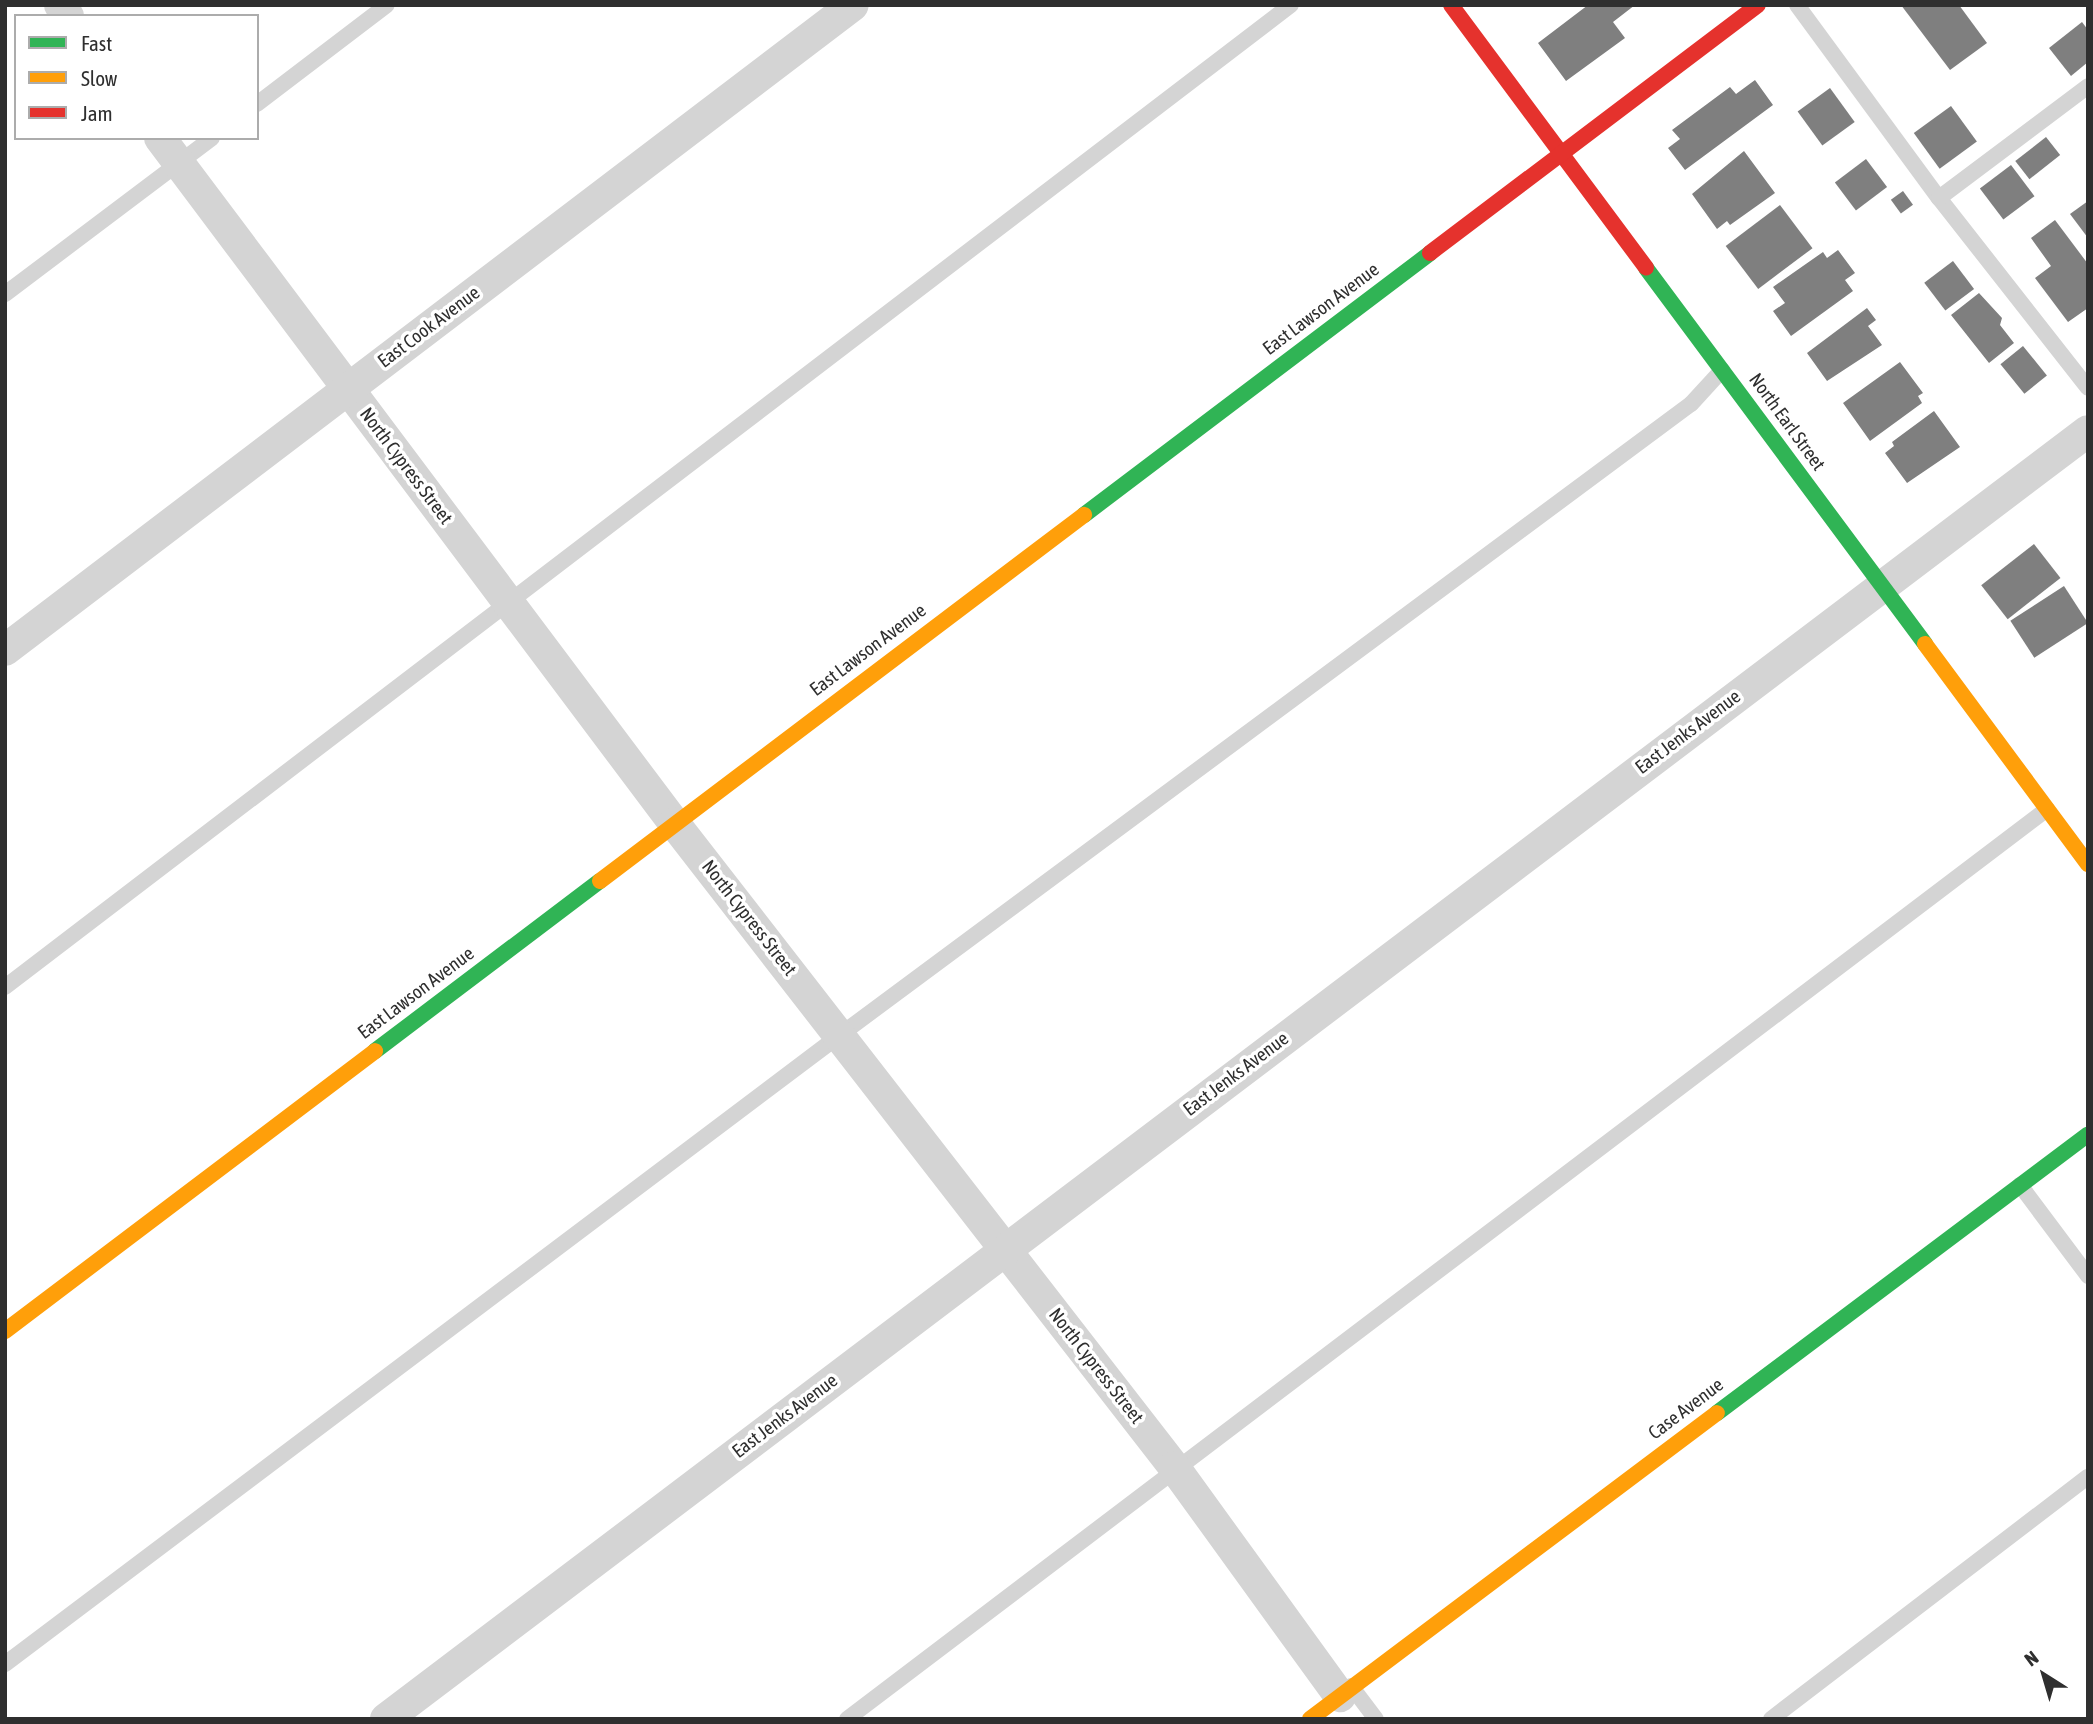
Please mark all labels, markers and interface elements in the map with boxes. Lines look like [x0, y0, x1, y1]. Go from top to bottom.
legend [14, 14, 259, 140]
text: Fast [81, 31, 112, 55]
text: Slow [81, 66, 117, 90]
text: Jam [81, 101, 113, 125]
street label: East Lawson Avenue [1259, 258, 1383, 360]
street label: East Cook Avenue [374, 281, 484, 373]
street label: North Earl Street [1744, 369, 1830, 475]
street label: North Cypress Street [355, 403, 457, 529]
street label: East Lawson Avenue [806, 599, 930, 701]
street label: East Jenks Avenue [1631, 685, 1745, 779]
street label: North Cypress Street [697, 856, 801, 980]
street label: East Lawson Avenue [354, 942, 478, 1044]
street label: East Jenks Avenue [1179, 1027, 1293, 1121]
street label: North Cypress Street [1044, 1304, 1148, 1428]
street label: East Jenks Avenue [728, 1369, 842, 1463]
street label: Case Avenue [1644, 1373, 1728, 1445]
north arrow [2009, 1640, 2079, 1710]
text: N [2020, 1646, 2042, 1670]

